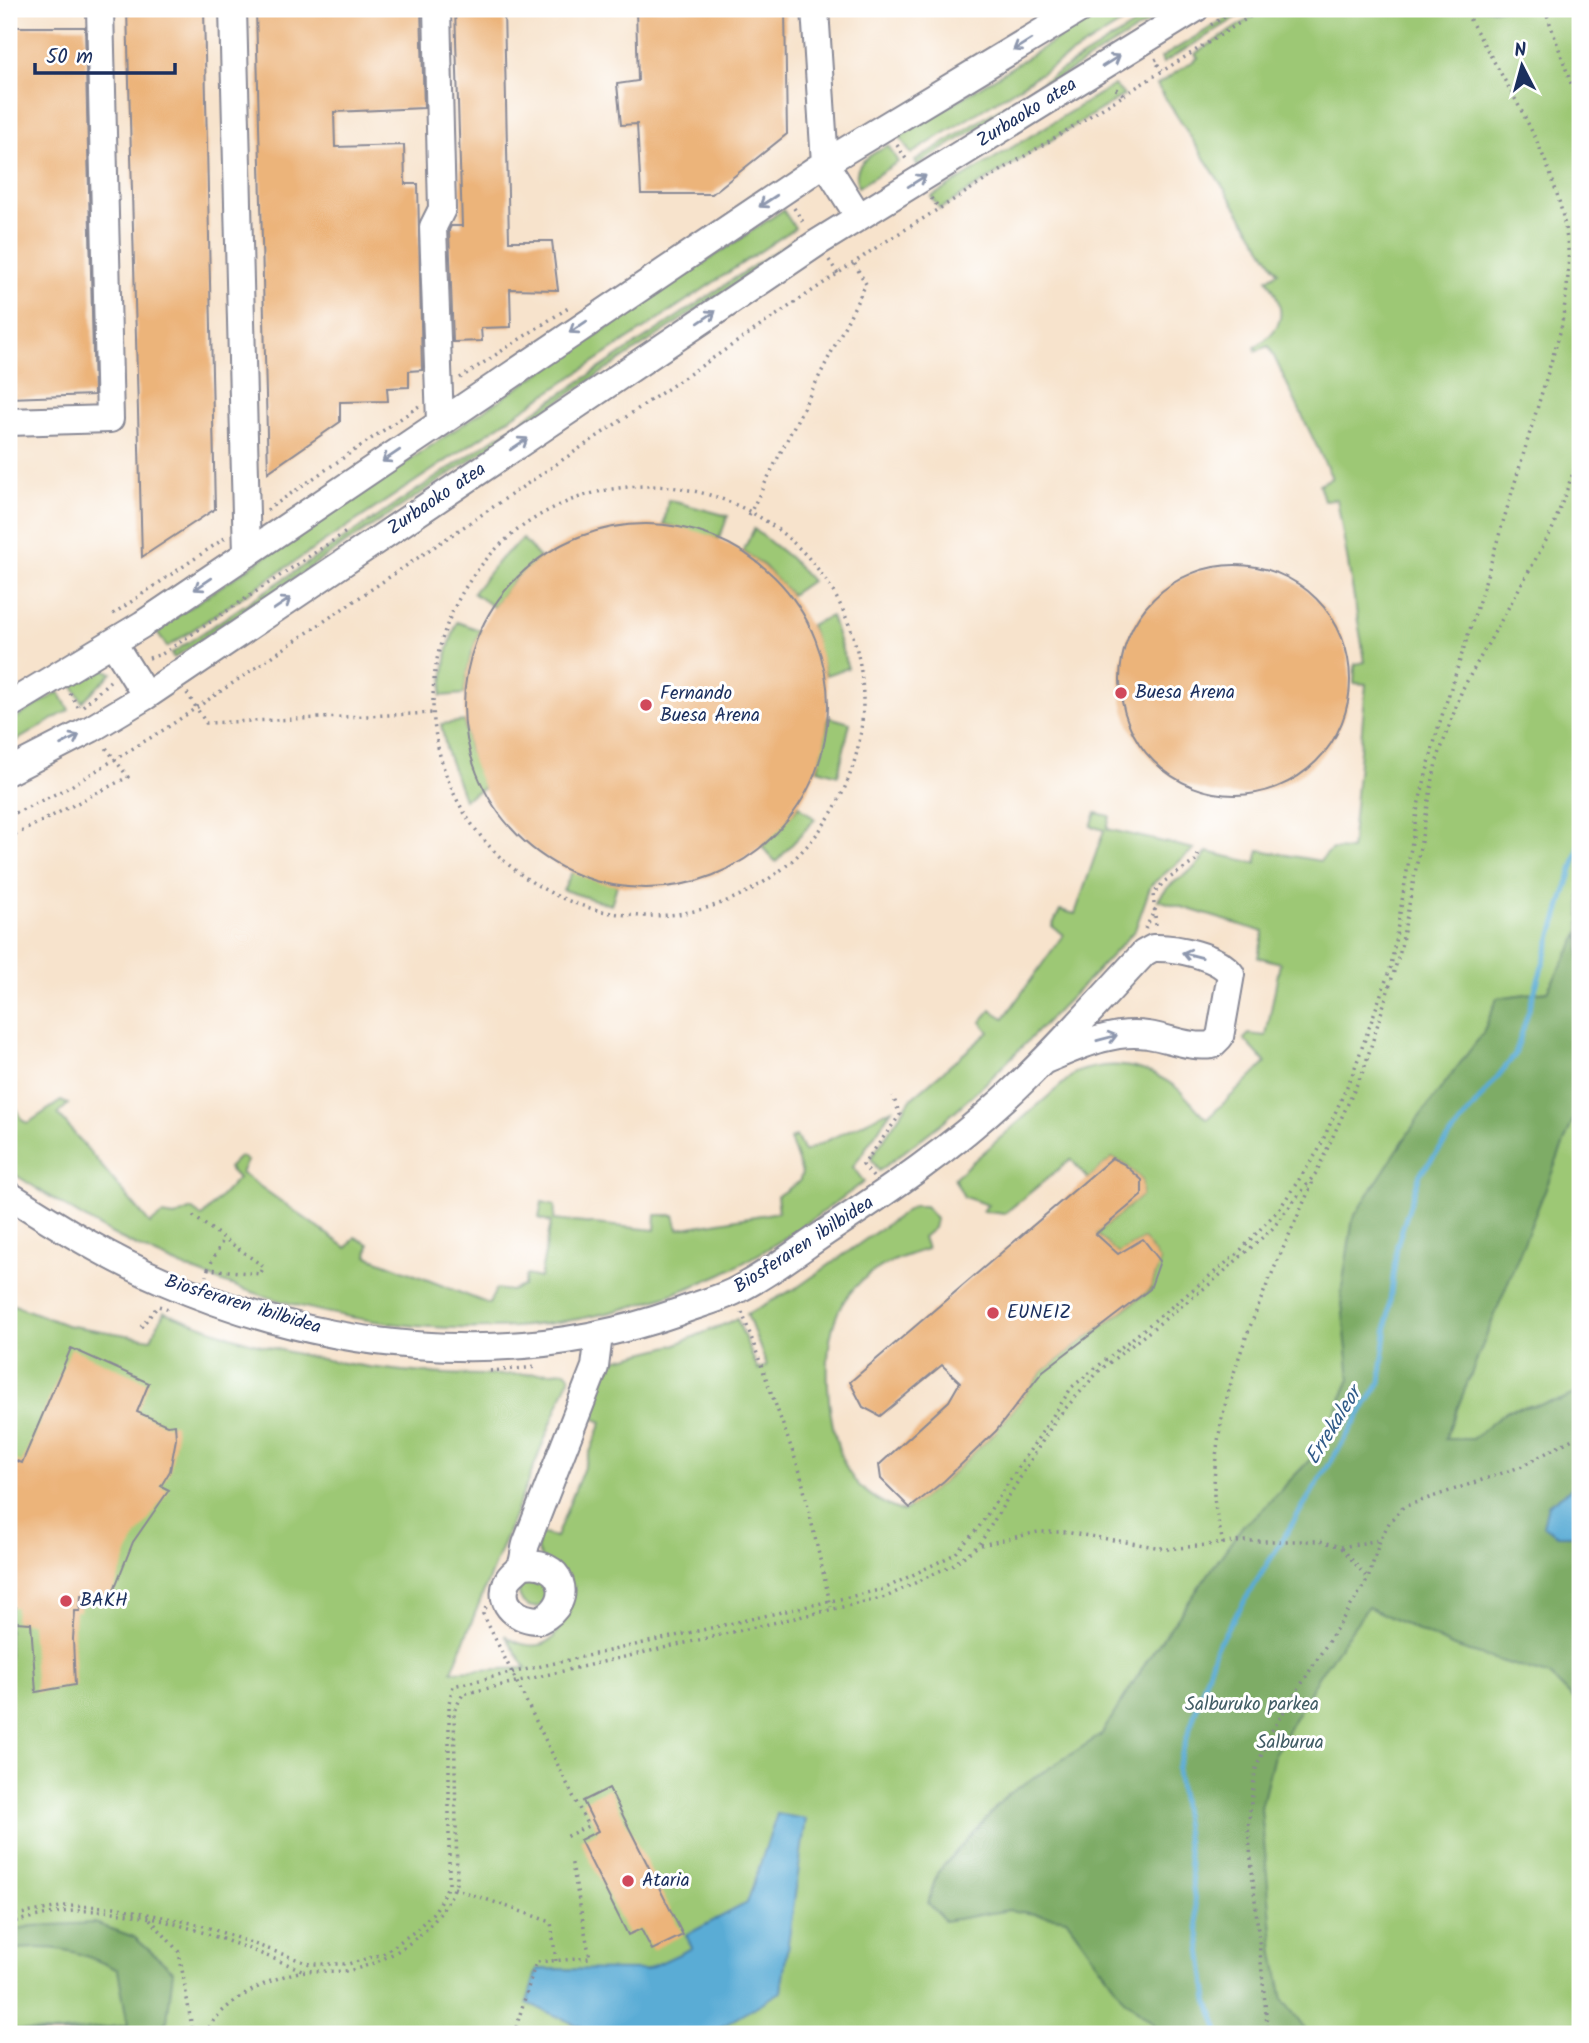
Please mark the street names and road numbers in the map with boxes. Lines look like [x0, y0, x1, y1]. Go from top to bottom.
street label: Zurbaoko atea [971, 70, 1083, 156]
street label: Zurbaoko atea [382, 455, 492, 543]
street label: Biosferaren ibilbidea [728, 1188, 880, 1302]
street label: Biosferaren ibilbidea [161, 1267, 325, 1343]

